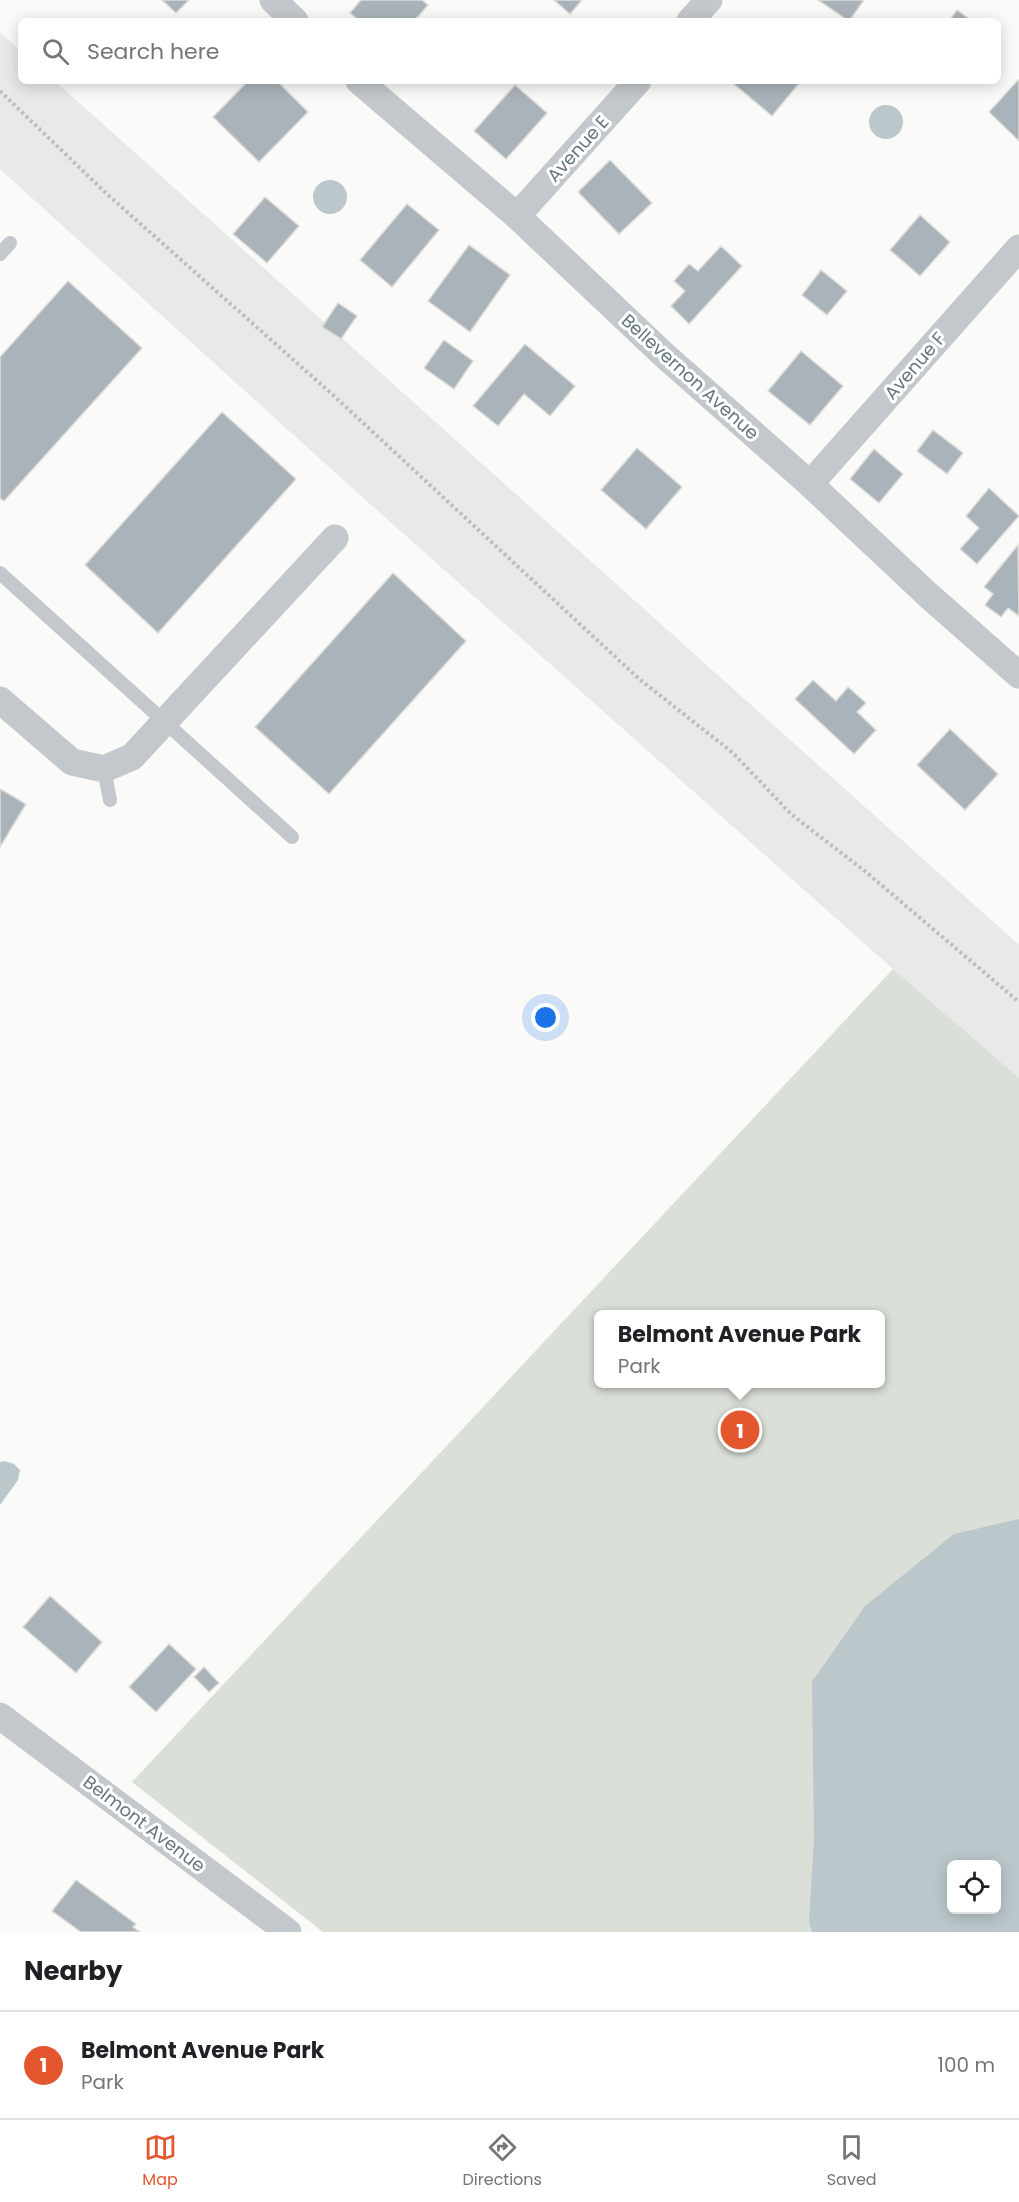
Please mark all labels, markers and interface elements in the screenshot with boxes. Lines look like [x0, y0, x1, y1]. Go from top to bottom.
search box [18, 18, 1001, 84]
icon: search [39, 35, 72, 68]
text: Search here [87, 36, 220, 67]
street label: Avenue E [541, 110, 614, 187]
street label: Bellevernon Avenue [616, 308, 765, 445]
street label: Avenue F [878, 327, 951, 405]
your location [531, 1003, 560, 1032]
popup [594, 1310, 885, 1388]
text: Belmont Avenue Park [618, 1319, 861, 1350]
text: Park [618, 1352, 661, 1380]
pin: 1 [720, 1408, 760, 1452]
street label: Belmont Avenue [78, 1769, 211, 1878]
map controls [947, 1860, 1001, 1914]
button: locate [947, 1860, 1001, 1914]
text: Nearby [24, 1953, 122, 1989]
text: Belmont Avenue Park [81, 2035, 324, 2066]
text: 1 [40, 2051, 47, 2079]
text: 100 m [938, 2051, 995, 2079]
text: Park [81, 2068, 124, 2096]
tab: Map [142, 2131, 178, 2192]
tab: Directions [463, 2131, 542, 2192]
tab: Saved [827, 2131, 877, 2192]

